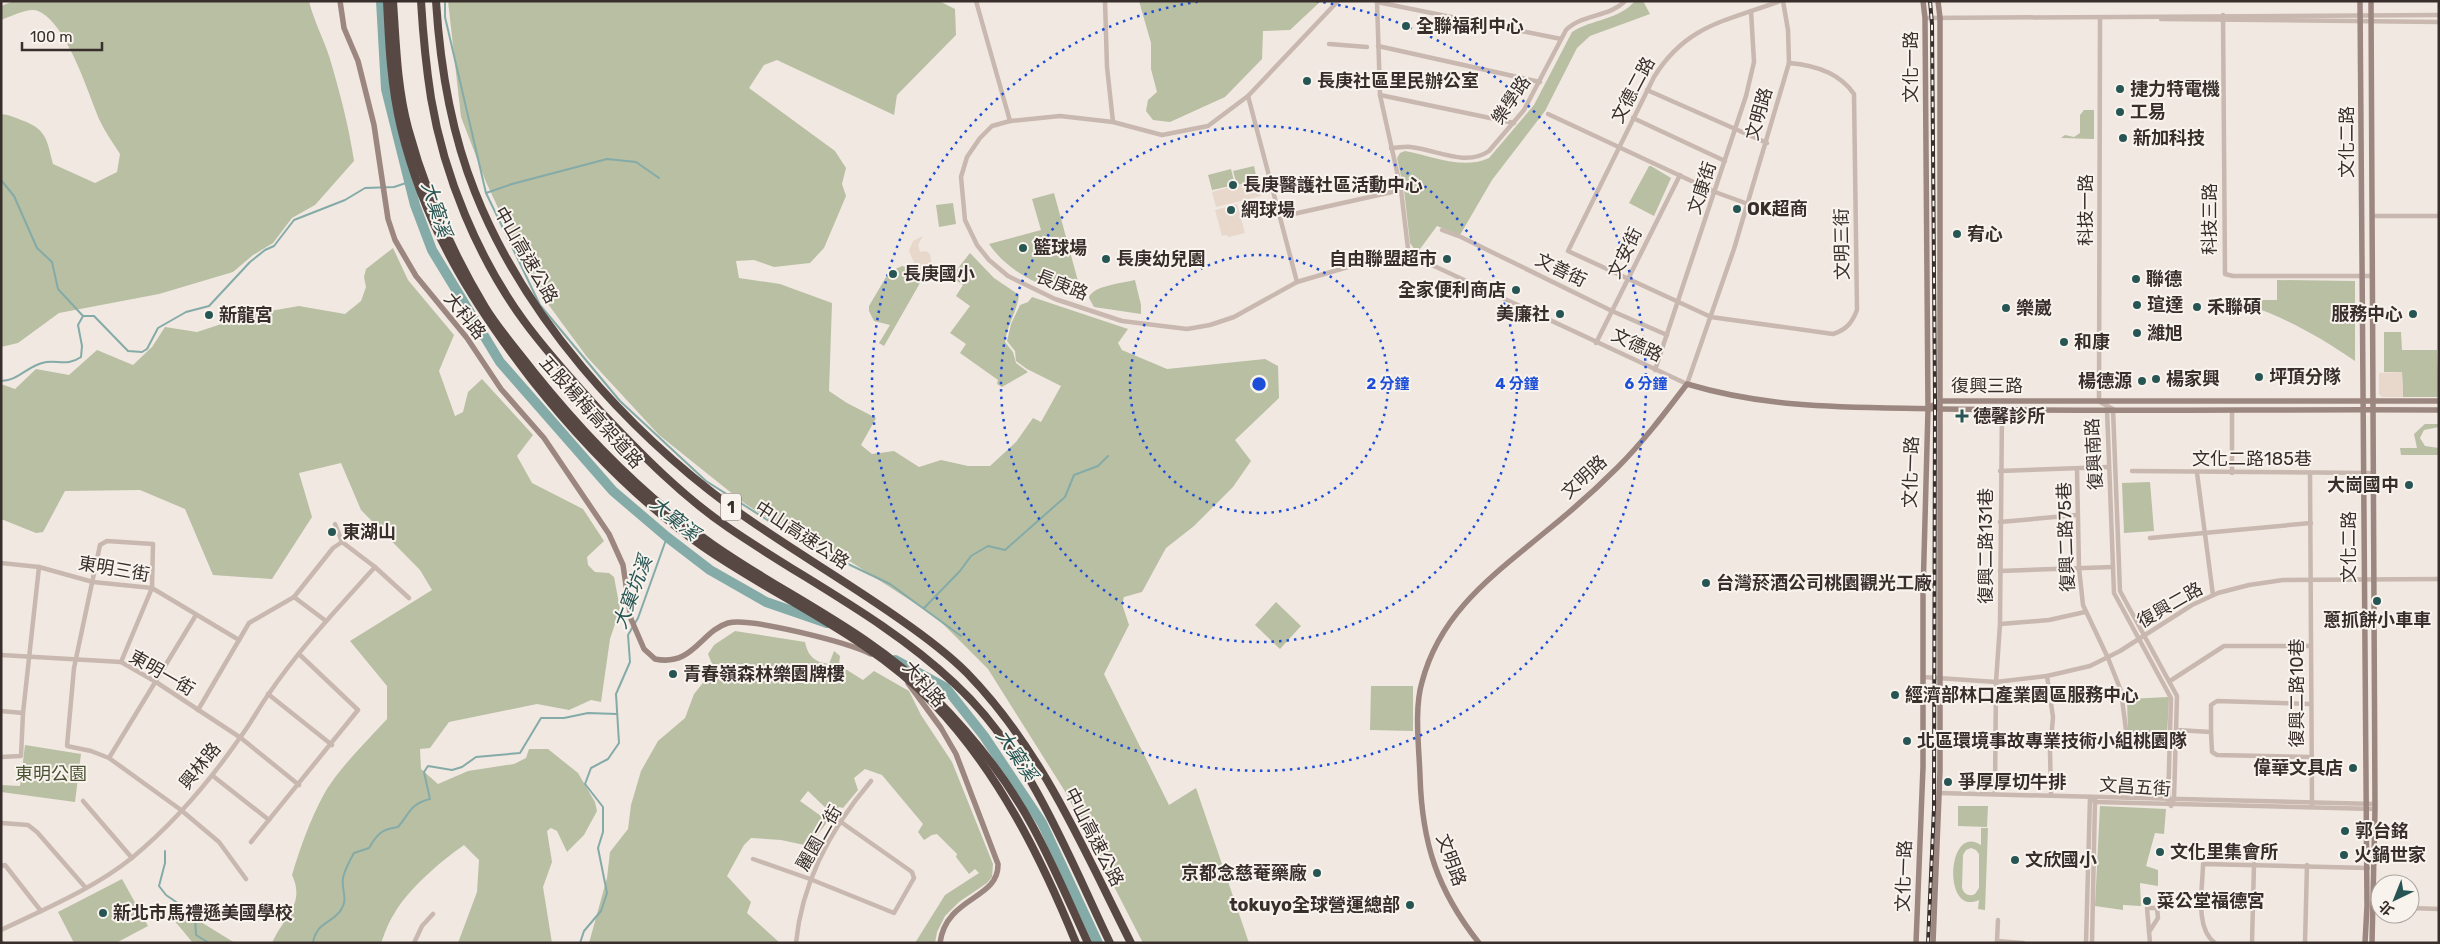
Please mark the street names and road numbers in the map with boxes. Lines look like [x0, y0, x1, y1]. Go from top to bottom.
street label: 文化一路 [1900, 31, 1922, 103]
street label: 文德二路 [1606, 53, 1660, 127]
street label: 樂學路 [1487, 71, 1535, 129]
street label: 文明路 [1741, 85, 1777, 143]
street label: 文化二路 [2336, 106, 2358, 178]
street label: 文康街 [1683, 159, 1721, 217]
street label: 科技一路 [2075, 174, 2097, 246]
street label: 科技三路 [2199, 183, 2221, 255]
street label: 中山高速公路 [489, 203, 563, 307]
street label: 文明三街 [1830, 208, 1854, 280]
street label: 文安街 [1603, 224, 1647, 282]
street label: 文善街 [1532, 248, 1590, 292]
street label: 長庚路 [1033, 265, 1091, 305]
street label: 大科路 [439, 288, 491, 344]
street label: 文德路 [1608, 324, 1666, 366]
street label: 五股楊梅高架道路 [535, 351, 647, 473]
street label: 復興三路 [1951, 375, 2023, 397]
street label: 復興南路 [2081, 417, 2107, 491]
street label: 文化一路 [1899, 436, 1923, 508]
street label: 文化二路185巷 [2192, 448, 2312, 470]
street label: 文明路 [1557, 451, 1611, 503]
street label: 復興二路75巷 [2053, 482, 2079, 592]
street label: 復興二路131巷 [1975, 488, 1997, 604]
road number: 1 [721, 494, 741, 520]
street label: 中山高速公路 [751, 496, 853, 574]
street label: 文化二路 [2338, 511, 2360, 583]
street label: 東明三街 [77, 552, 151, 586]
street label: 復興二路 [2133, 577, 2207, 633]
street label: 復興二路10巷 [2286, 638, 2308, 748]
street label: 東明一街 [125, 645, 199, 701]
street label: 大科路 [898, 656, 950, 712]
street label: 興林路 [174, 738, 226, 794]
street label: 文昌五街 [2098, 774, 2172, 800]
street label: 中山高速公路 [1060, 784, 1128, 890]
street label: 麗園二街 [791, 801, 847, 875]
street label: 文明路 [1431, 831, 1471, 889]
street label: 文化一路 [1892, 840, 1916, 912]

